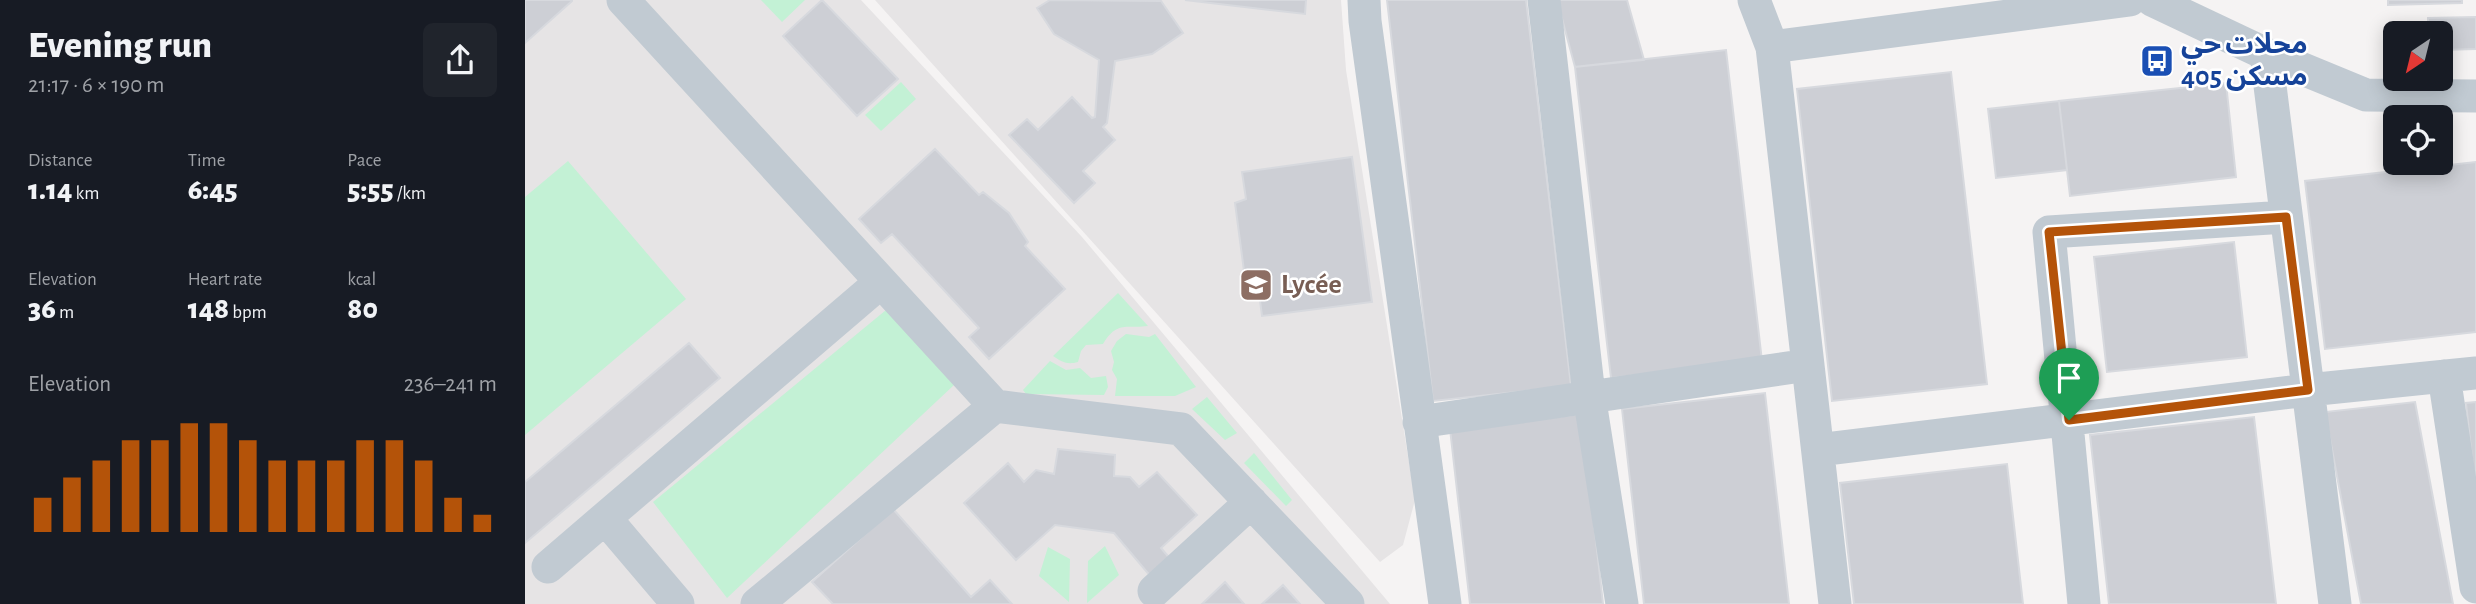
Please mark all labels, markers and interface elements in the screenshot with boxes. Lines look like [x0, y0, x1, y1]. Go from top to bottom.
north arrow [2383, 21, 2453, 91]
map controls [2383, 21, 2453, 175]
button: share [423, 23, 497, 97]
text: Evening run [28, 27, 212, 65]
place label: محلات حي 405 مسكن [2181, 31, 2308, 91]
bus stop icon: محلات حي 405 مسكن [2138, 42, 2176, 80]
text: 21:17 · 6 × 190 m [28, 74, 165, 97]
button: locate [2383, 105, 2453, 175]
text: Distance [28, 151, 92, 170]
text: Time [188, 151, 226, 170]
text: Pace [347, 151, 382, 170]
text: 1.14 [28, 175, 72, 205]
text: 6:45 [188, 175, 238, 205]
text: 5:55 [347, 175, 394, 205]
text: km [72, 184, 99, 203]
text: /km [394, 184, 426, 203]
school or university icon: Lycée [1237, 266, 1275, 304]
text: Elevation [28, 270, 97, 289]
text: Heart rate [188, 270, 262, 289]
text: kcal [347, 270, 376, 289]
place label: Lycée [1281, 271, 1342, 299]
text: 36 [28, 294, 56, 324]
text: 148 [188, 294, 229, 324]
text: 80 [347, 294, 378, 324]
text: m [56, 303, 74, 322]
text: bpm [229, 303, 267, 322]
pin [2039, 348, 2099, 420]
icon: arrive [2050, 359, 2088, 397]
text: Elevation [28, 373, 111, 396]
text: 236–241 m [404, 373, 497, 396]

